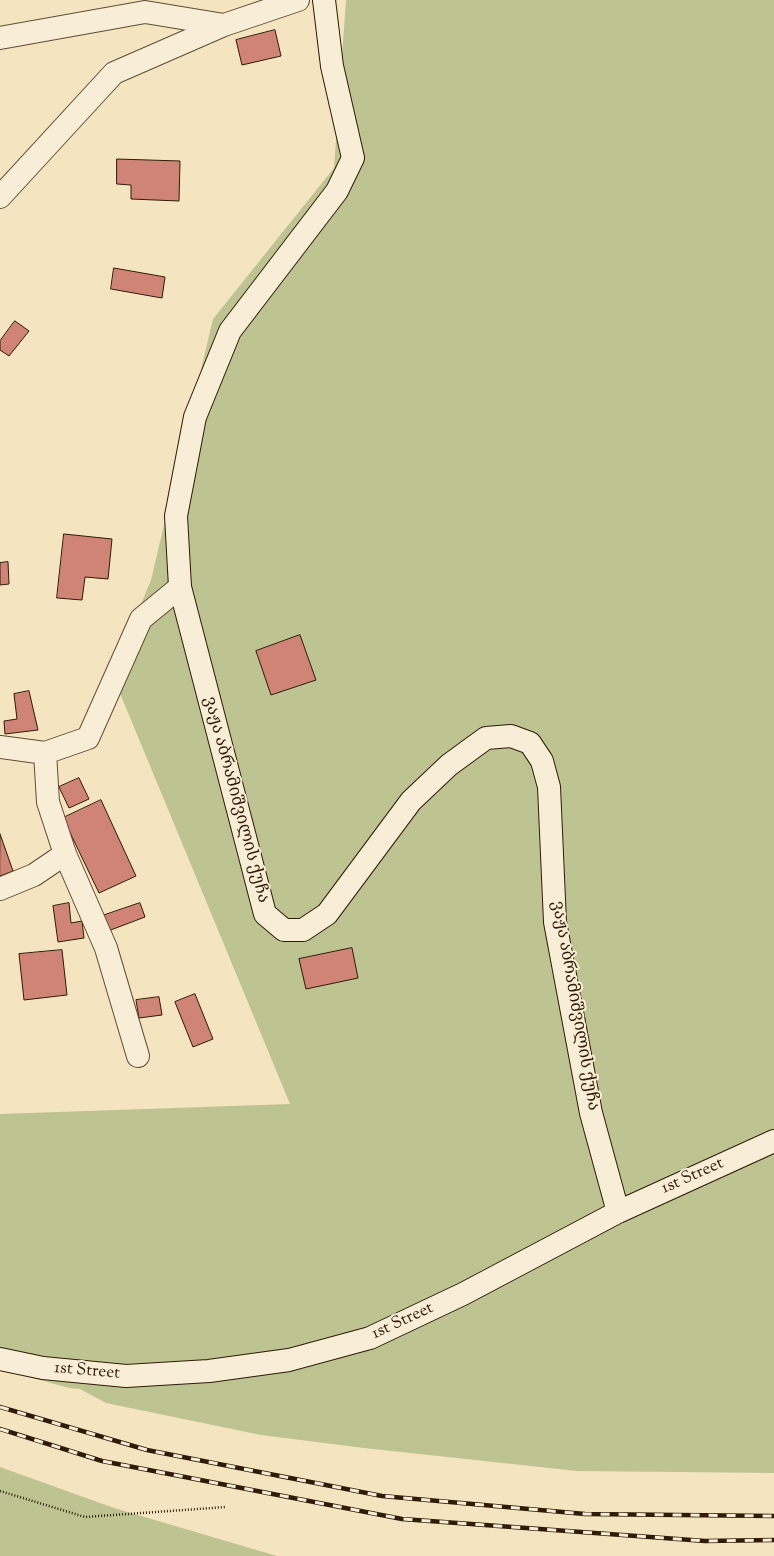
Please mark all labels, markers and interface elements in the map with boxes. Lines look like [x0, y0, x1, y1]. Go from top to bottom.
street label: ვაჟა აბრამიშვილის ქუჩა [198, 695, 272, 905]
street label: ვაჟა აბრამიშვილის ქუჩა [545, 900, 603, 1112]
street label: 1st Street [659, 1154, 727, 1200]
street label: 1st Street [369, 1299, 437, 1345]
street label: 1st Street [53, 1359, 121, 1385]

